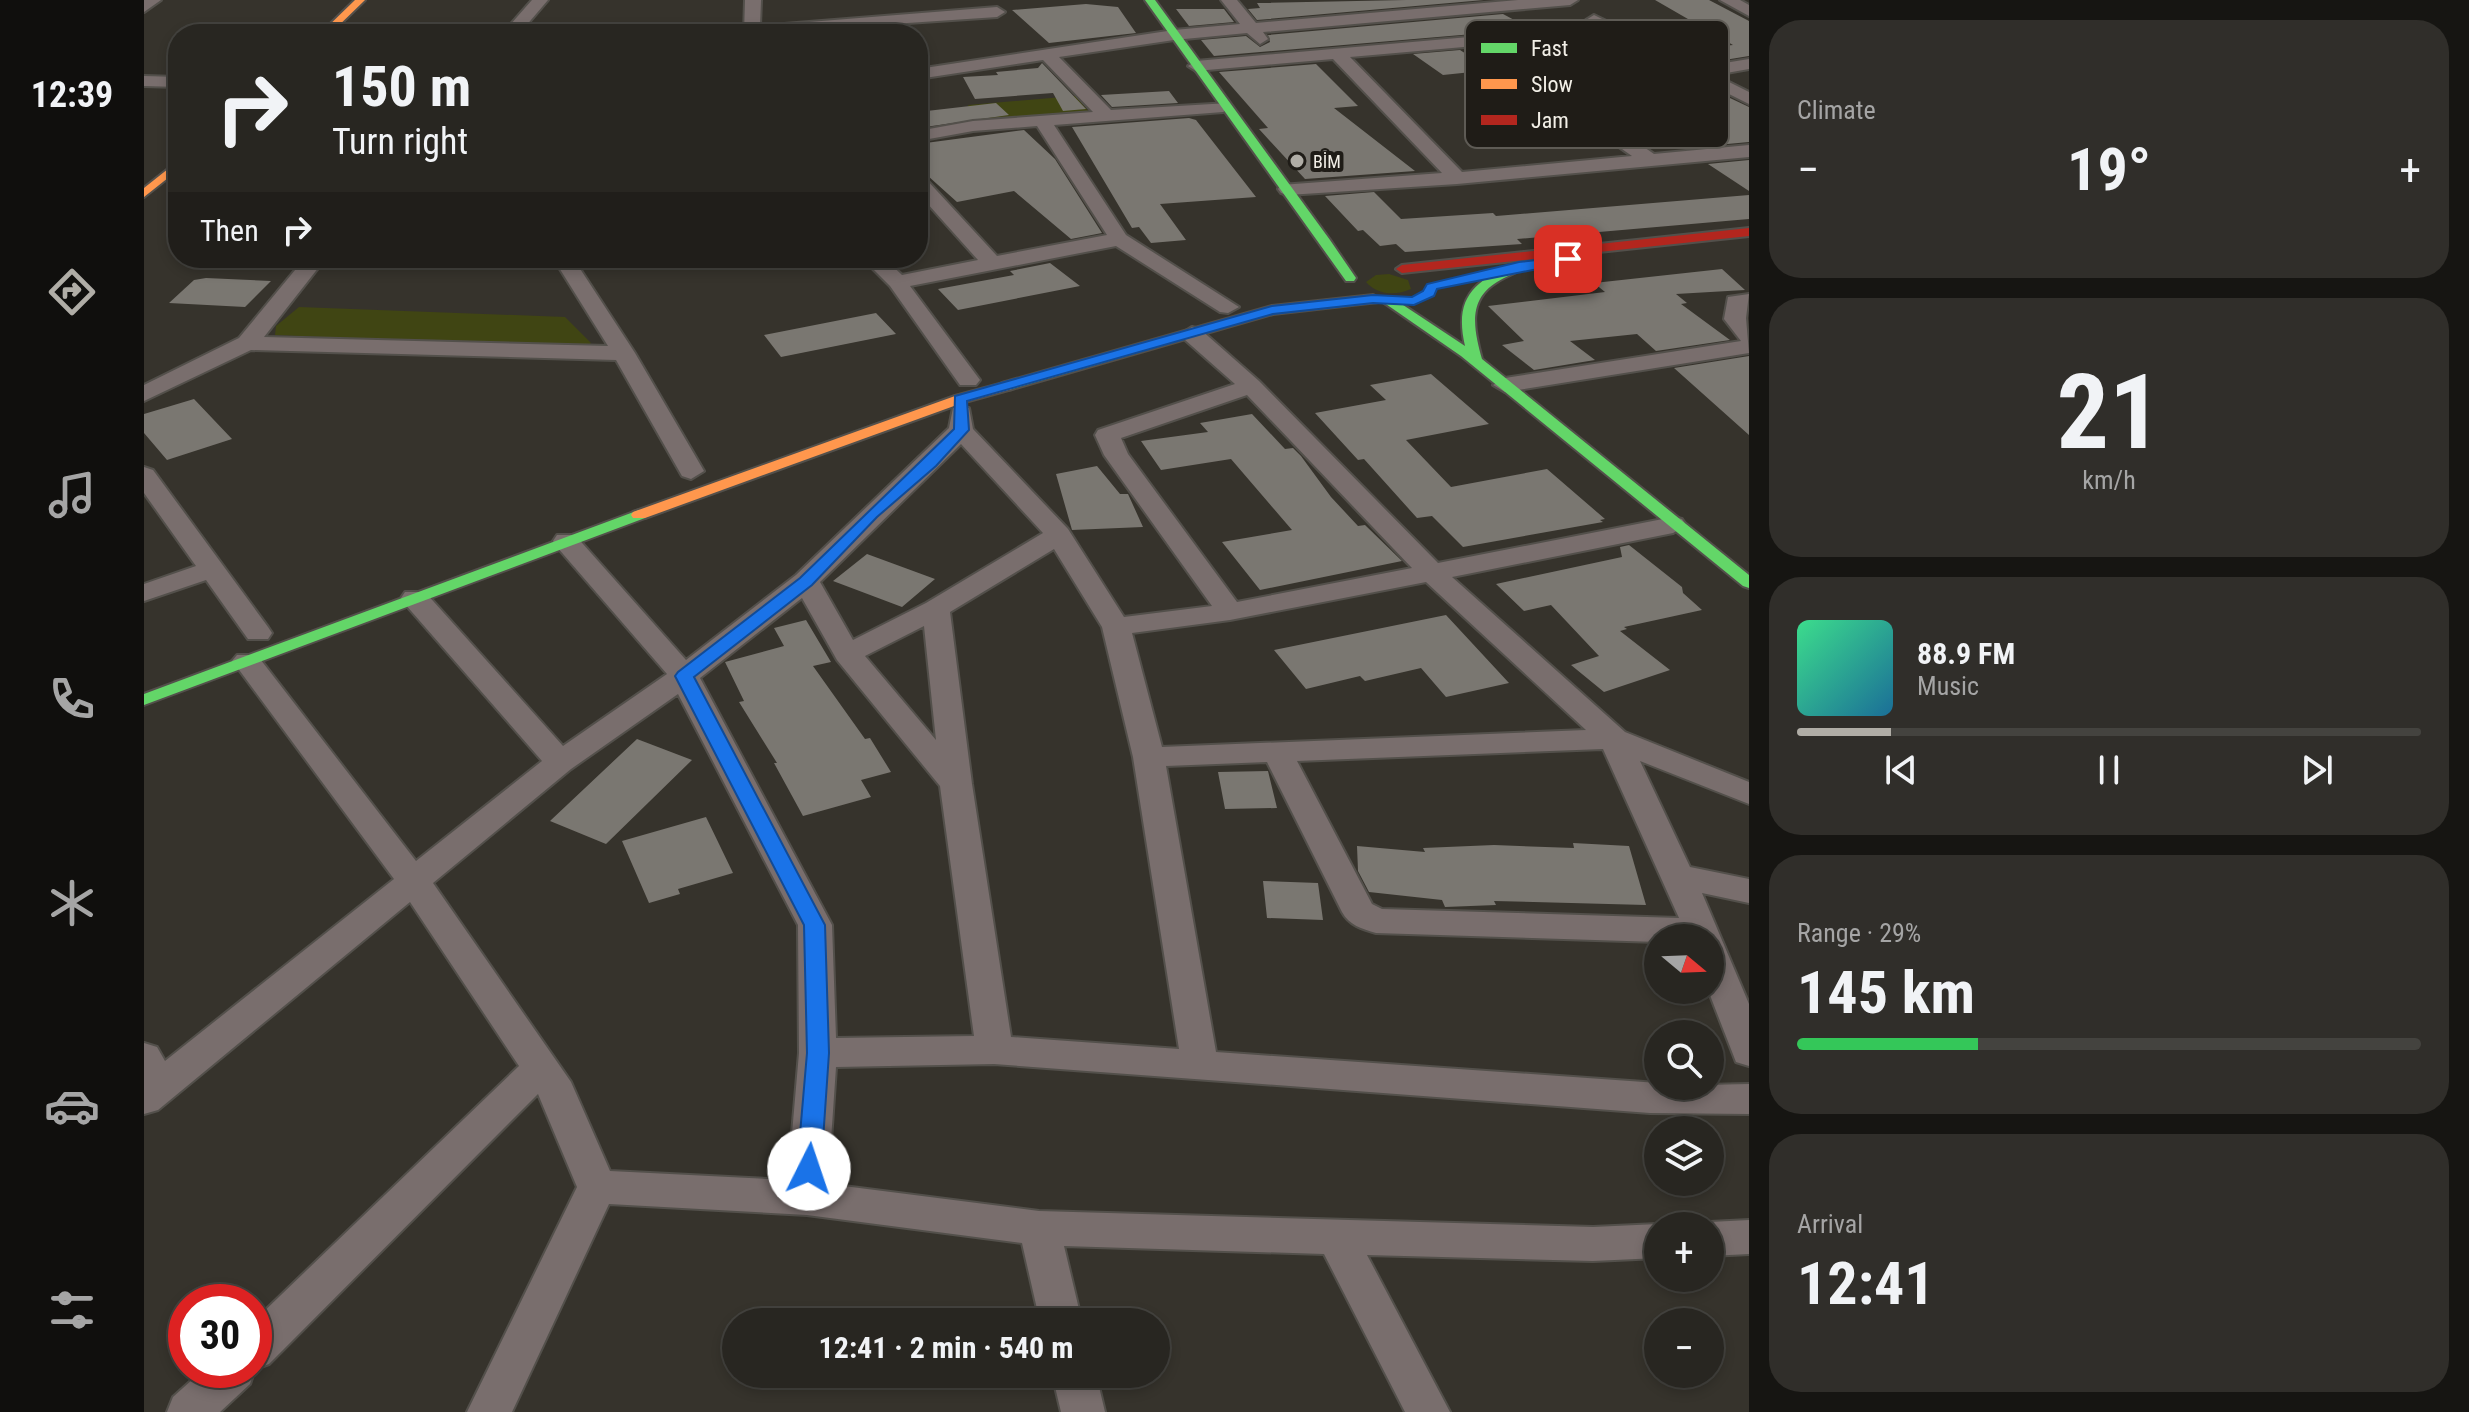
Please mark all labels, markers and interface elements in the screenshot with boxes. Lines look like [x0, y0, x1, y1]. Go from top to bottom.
legend [1465, 20, 1729, 148]
text: Fast [1531, 36, 1568, 61]
text: 150 m [332, 54, 471, 120]
icon: right [200, 56, 304, 160]
text: Slow [1531, 72, 1573, 97]
text: 12:39 [31, 74, 113, 116]
text: Climate [1797, 95, 1876, 125]
text: Jam [1531, 108, 1569, 133]
text: Turn right [332, 121, 468, 163]
text: 19° [2067, 134, 2151, 205]
text: − [1797, 144, 1819, 196]
text: + [2399, 144, 2421, 196]
place label: BİM [1313, 151, 1341, 172]
marker: BİM [1288, 152, 1306, 170]
icon: right [275, 208, 319, 252]
text: Then [200, 213, 259, 248]
pin [1534, 225, 1602, 293]
icon: arrive [1546, 237, 1590, 281]
icon: directions [44, 264, 100, 320]
text: 21 [2056, 352, 2162, 473]
text: km/h [2082, 465, 2136, 495]
icon: music [44, 467, 100, 523]
text: 88.9 FM [1917, 636, 2015, 671]
icon: phone [44, 671, 100, 727]
text: Music [1917, 671, 1979, 701]
icon: previous [1879, 748, 1923, 792]
icon: pause [2087, 748, 2131, 792]
icon: next [2295, 748, 2339, 792]
icon: climate [44, 875, 100, 931]
text: Range · 29% [1797, 918, 1921, 948]
north arrow [1644, 924, 1724, 1004]
map controls [1644, 924, 1724, 1388]
text: 145 km [1797, 957, 1975, 1028]
button: search [1644, 1020, 1724, 1100]
icon: car [44, 1078, 100, 1134]
button: layers [1644, 1116, 1724, 1196]
position arrow [767, 1127, 851, 1211]
text: Arrival [1797, 1209, 1863, 1239]
button: + [1644, 1212, 1724, 1292]
text: 12:41 [1797, 1248, 1935, 1319]
icon: filters [44, 1282, 100, 1338]
speed limit sign: 30 [168, 1284, 272, 1388]
button: − [1644, 1308, 1724, 1388]
text: 12:41 · 2 min · 540 m [819, 1330, 1073, 1365]

